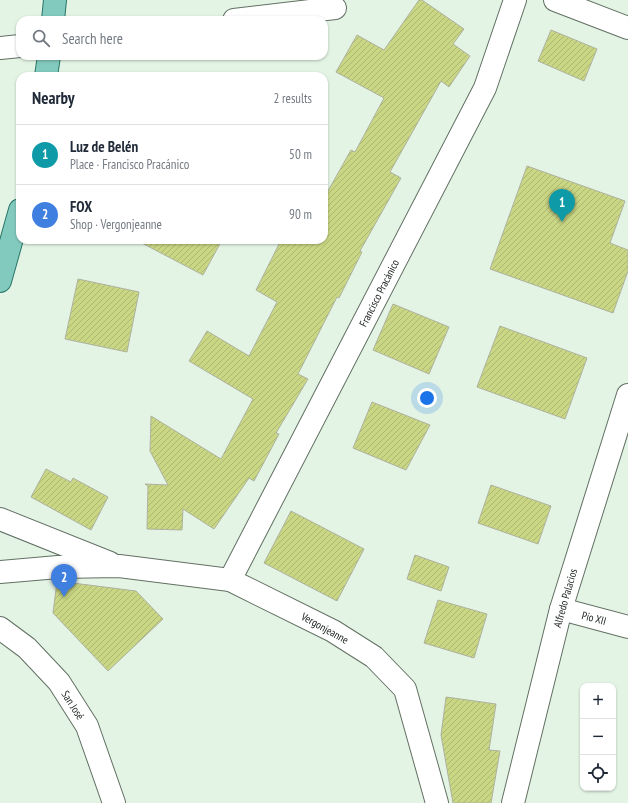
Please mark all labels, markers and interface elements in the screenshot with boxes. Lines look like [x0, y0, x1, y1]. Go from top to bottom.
search box [16, 16, 328, 60]
icon: search [30, 27, 52, 49]
text: Search here [62, 29, 123, 48]
text: Nearby [32, 87, 75, 109]
text: 2 results [273, 90, 312, 107]
text: Luz de Belén [70, 137, 138, 156]
text: 1 [42, 146, 48, 163]
text: 50 m [289, 146, 312, 163]
text: Place · Francisco Pracánico [70, 156, 189, 173]
pin: 1 [549, 189, 575, 222]
text: FOX [70, 197, 92, 216]
text: 2 [42, 206, 48, 223]
text: 90 m [289, 206, 312, 223]
text: Shop · Vergonjeanne [70, 216, 162, 233]
street label: Francisco Pracánico [356, 257, 402, 329]
your location [417, 388, 437, 408]
pin: 2 [51, 564, 77, 597]
street label: Alfredo Palacios [550, 567, 580, 629]
street label: Pío XII [580, 608, 608, 628]
street label: Vergonjeanne [298, 609, 352, 647]
map controls [580, 683, 616, 791]
button: + [580, 683, 616, 719]
street label: San José [58, 688, 88, 723]
button: − [580, 719, 616, 755]
button: locate [580, 755, 616, 791]

